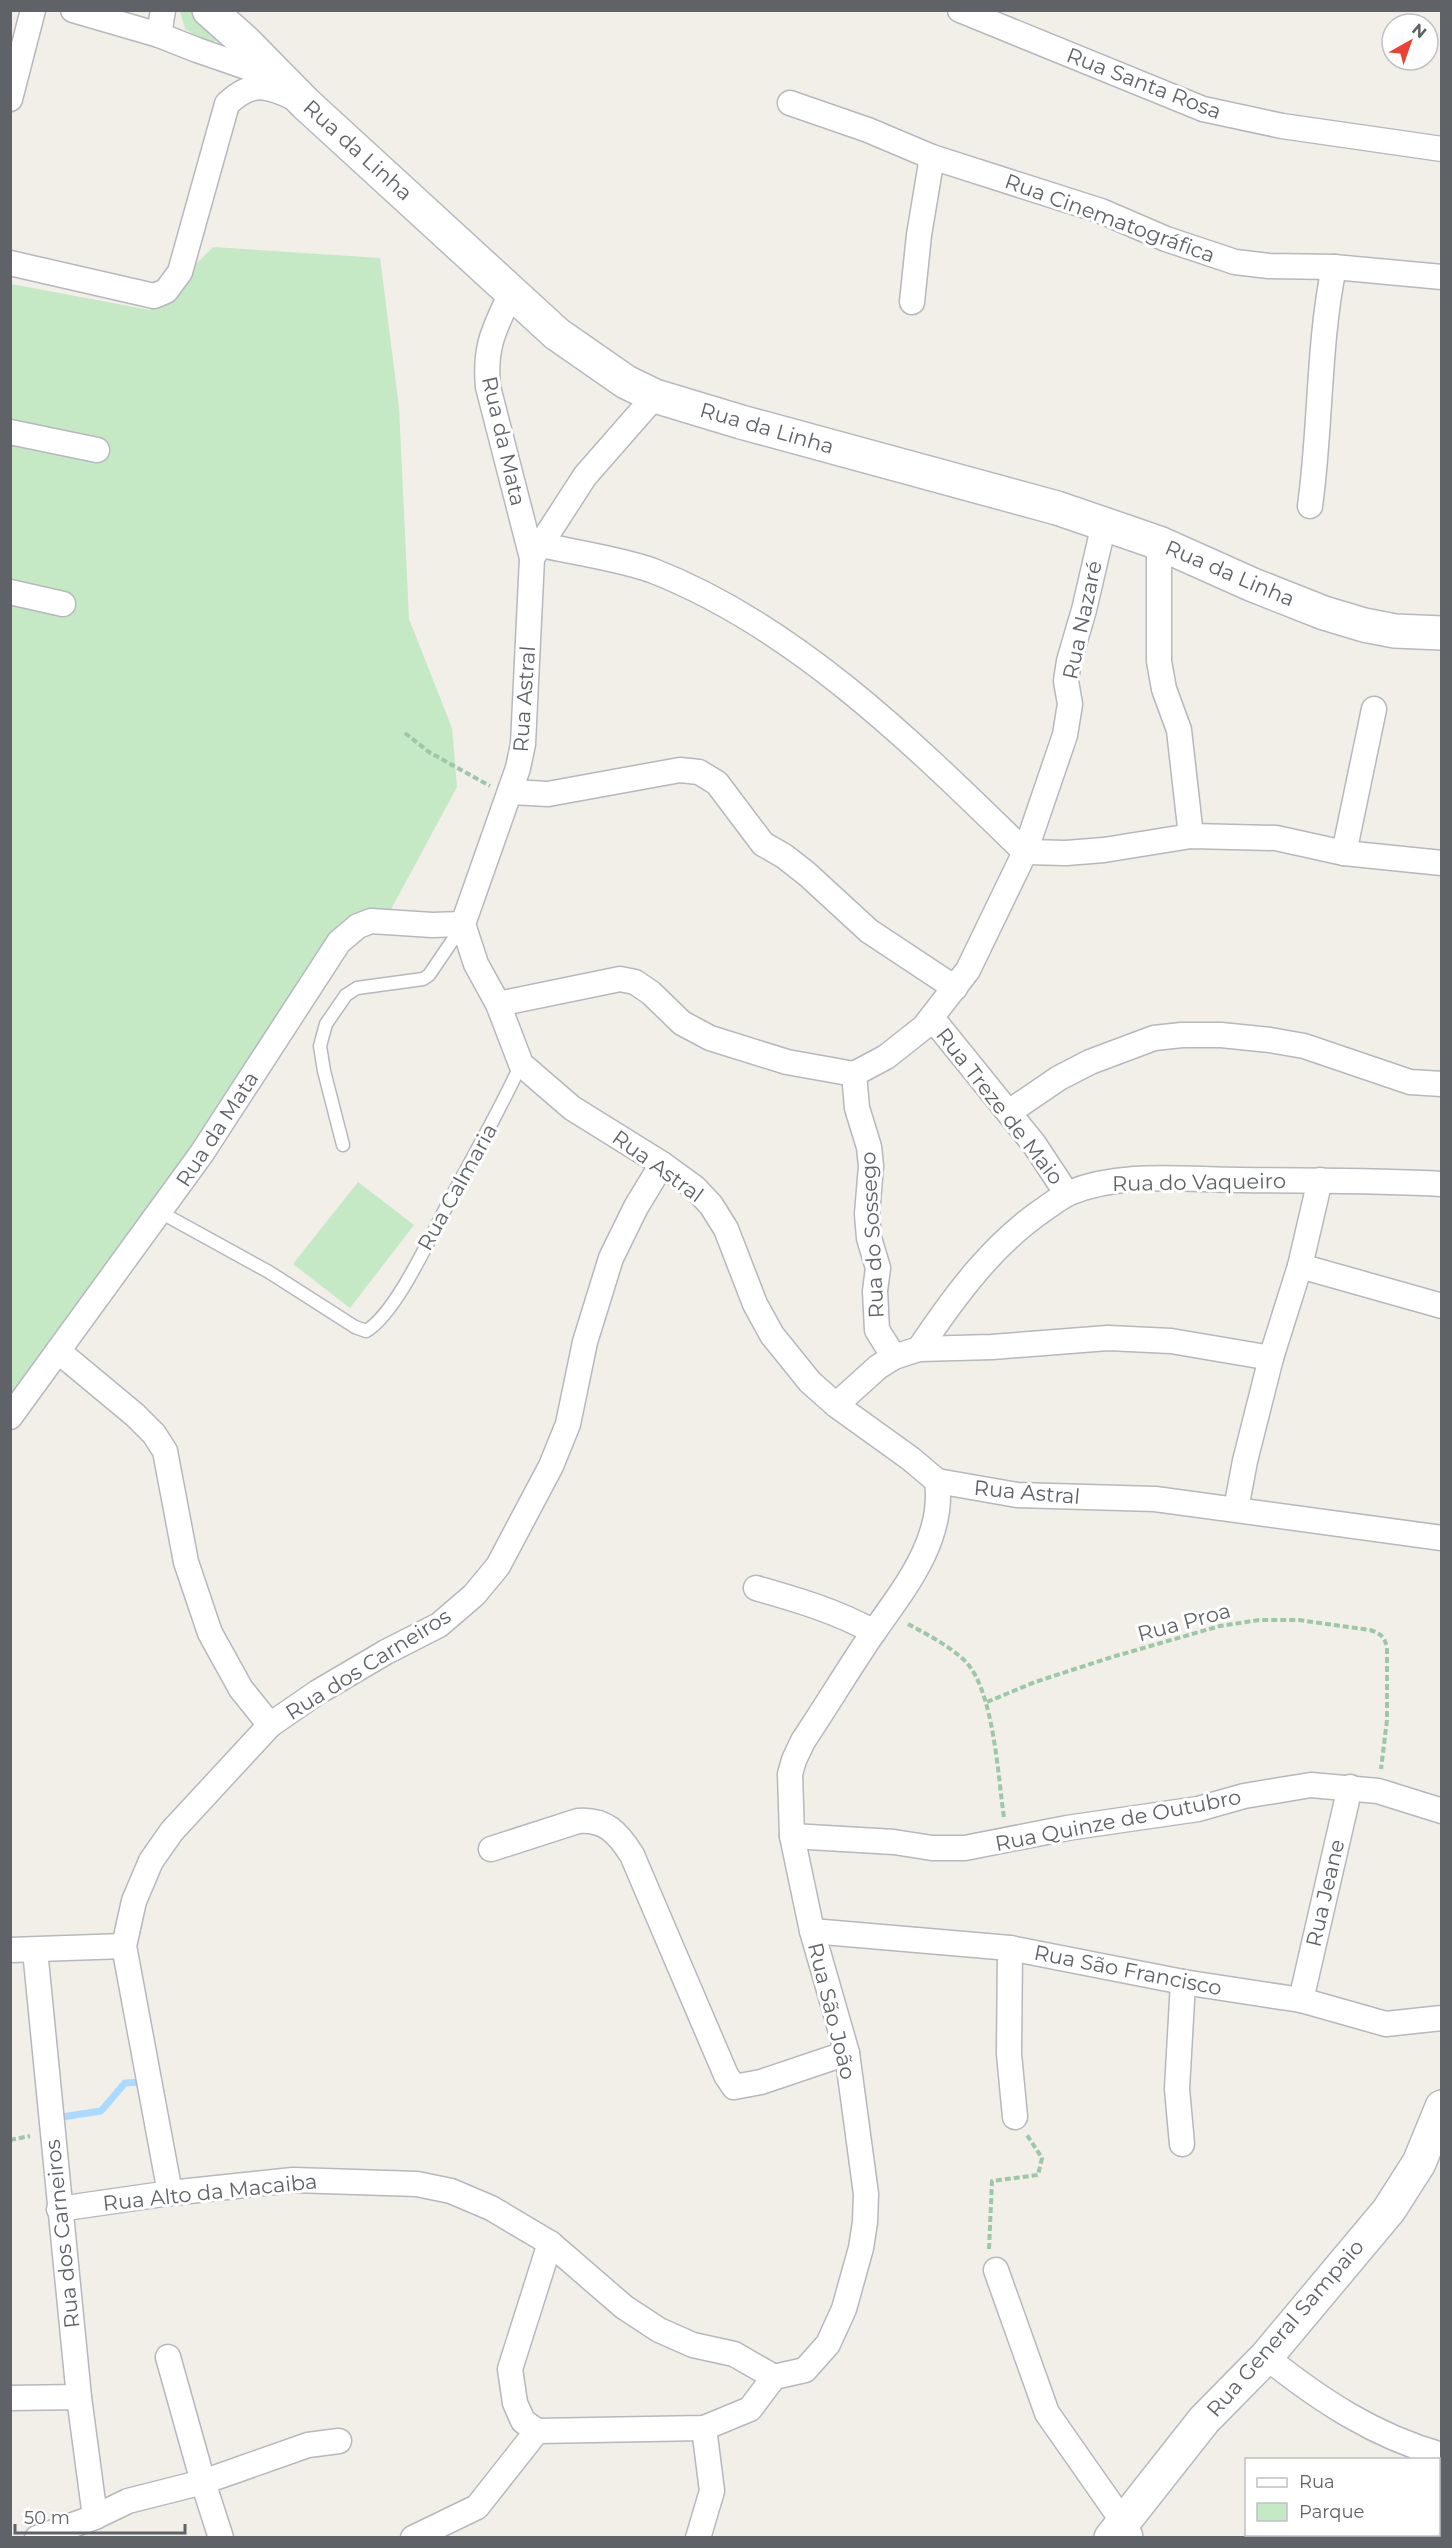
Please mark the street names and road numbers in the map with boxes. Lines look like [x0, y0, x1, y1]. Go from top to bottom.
street label: Rua Santa Rosa [1063, 42, 1225, 124]
street label: Rua da Linha [298, 94, 418, 206]
street label: Rua Cinematográfica [1001, 168, 1219, 268]
street label: Rua da Mata [477, 374, 531, 508]
street label: Rua da Linha [697, 397, 837, 459]
street label: Rua da Linha [1162, 535, 1298, 611]
street label: Rua Nazaré [1057, 558, 1107, 682]
street label: Rua Astral [508, 645, 540, 753]
street label: Rua Treze de Maio [931, 1023, 1069, 1189]
street label: Rua da Mata [170, 1067, 264, 1191]
street label: Rua Calmaria [412, 1119, 502, 1255]
street label: Rua Astral [608, 1125, 708, 1207]
street label: Rua do Sossego [855, 1151, 889, 1319]
street label: Rua do Vaqueiro [1112, 1168, 1286, 1196]
street label: Rua Astral [973, 1475, 1081, 1509]
street label: Rua Proa [1135, 1598, 1233, 1646]
street label: Rua dos Carneiros [281, 1603, 455, 1725]
street label: Rua Quinze de Outubro [993, 1784, 1243, 1856]
street label: Rua Jeane [1301, 1837, 1349, 1949]
street label: Rua São João [803, 1940, 861, 2082]
street label: Rua São Francisco [1032, 1940, 1224, 2000]
street label: Rua dos Carneiros [40, 2138, 84, 2330]
street label: Rua Alto da Macaiba [102, 2168, 318, 2216]
street label: Rua General Sampaio [1201, 2234, 1369, 2422]

